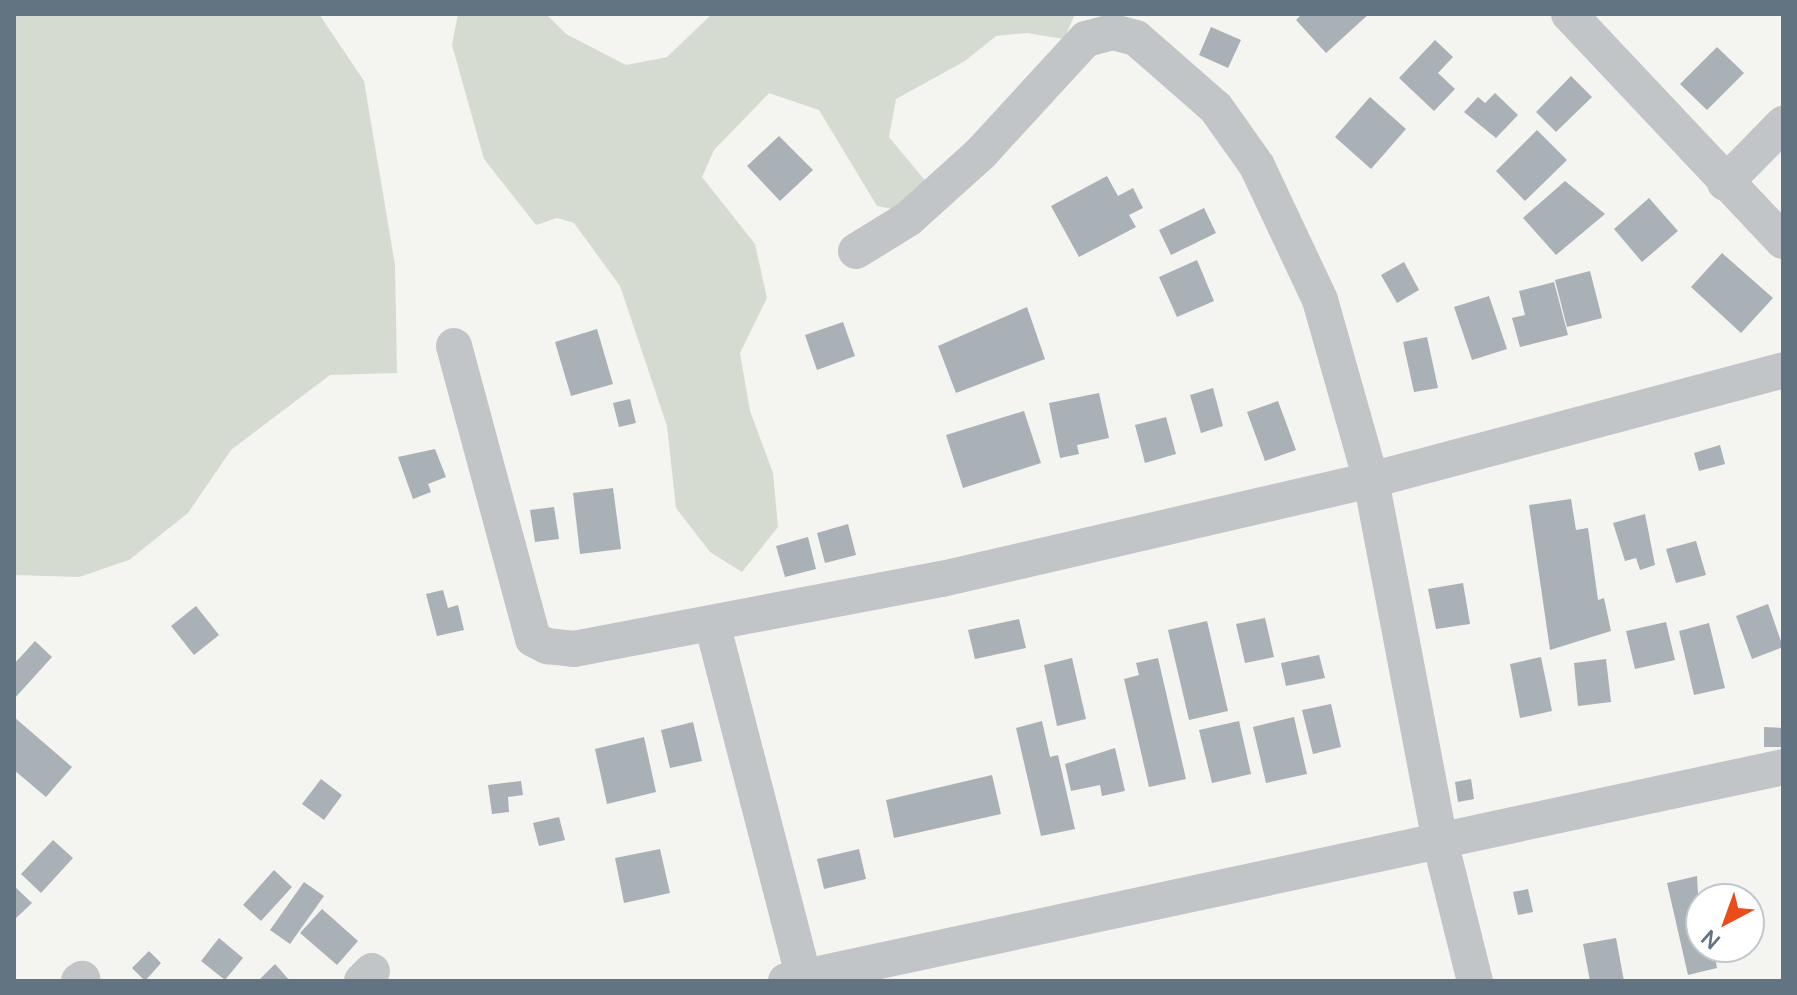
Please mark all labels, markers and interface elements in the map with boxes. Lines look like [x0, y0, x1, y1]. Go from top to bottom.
north arrow [1685, 883, 1765, 963]
text: N [1695, 923, 1726, 956]

